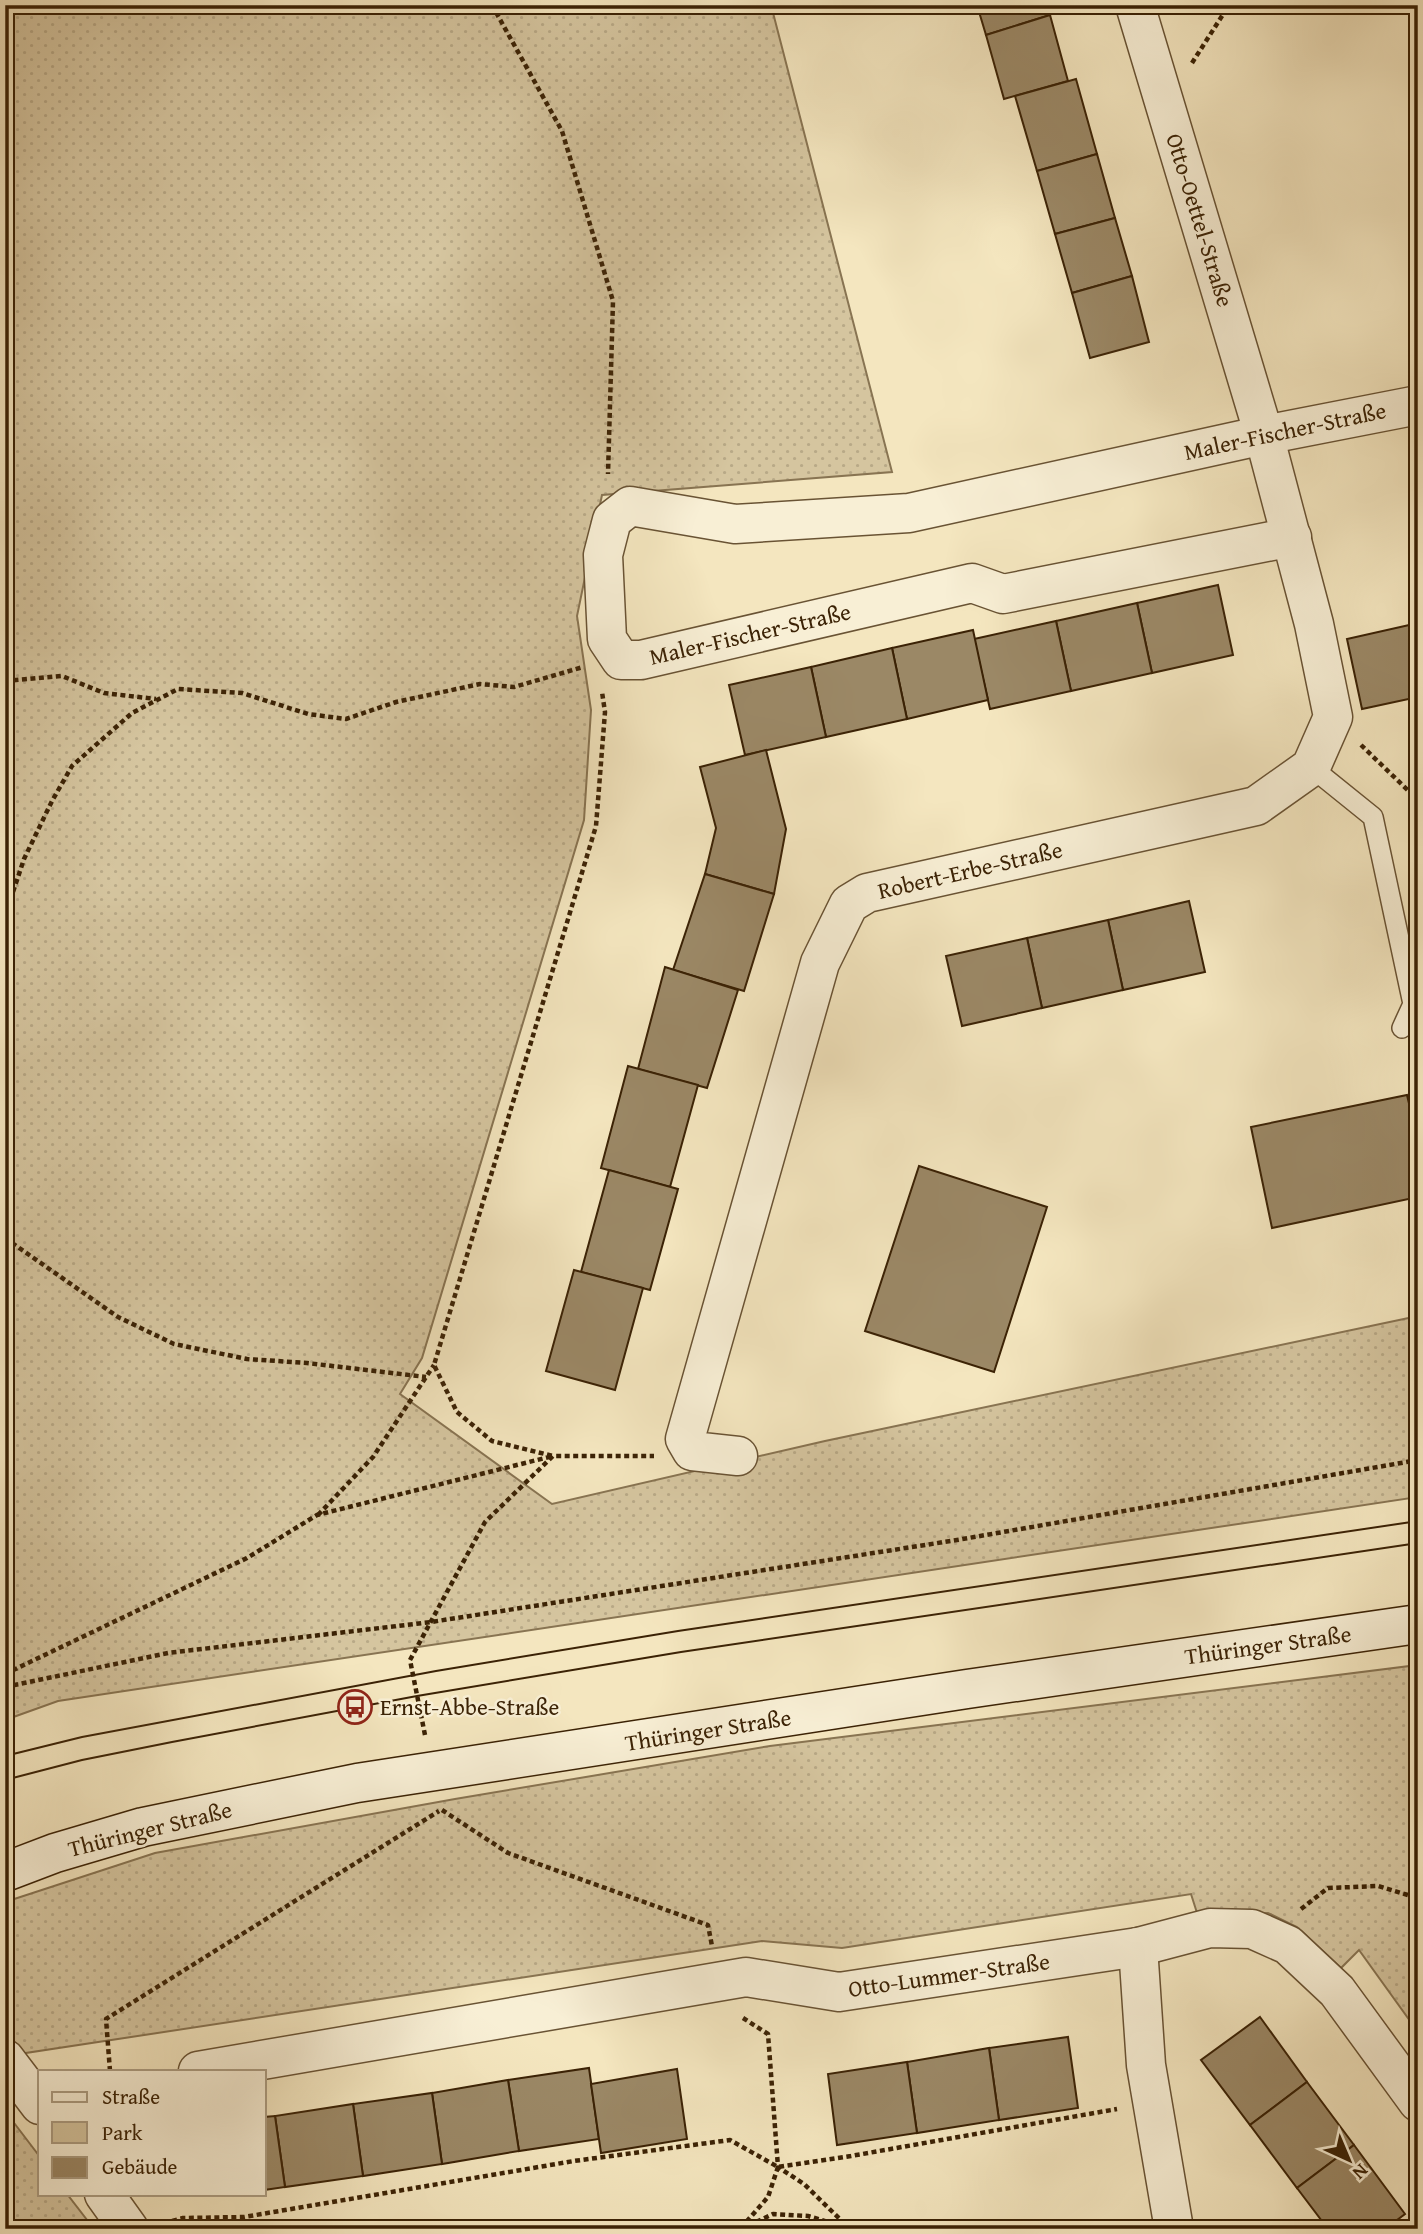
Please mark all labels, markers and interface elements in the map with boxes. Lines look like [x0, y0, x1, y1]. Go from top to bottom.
street label: Otto-Oettel-Straße [1158, 129, 1243, 311]
street label: Maler-Fischer-Straße [1181, 393, 1389, 468]
street label: Maler-Fischer-Straße [646, 594, 854, 673]
street label: Robert-Erbe-Straße [874, 832, 1066, 907]
street label: Thüringer Straße [1183, 1616, 1353, 1673]
bus stop icon: Ernst-Abbe-Straße [336, 1688, 374, 1726]
place label: Ernst-Abbe-Straße [380, 1690, 559, 1723]
street label: Thüringer Straße [623, 1700, 793, 1759]
street label: Thüringer Straße [65, 1792, 235, 1865]
street label: Otto-Lummer-Straße [846, 1944, 1052, 2005]
legend [38, 2070, 266, 2196]
text: Straße [102, 2081, 160, 2112]
text: Park [102, 2117, 143, 2148]
north arrow [1314, 2126, 1384, 2196]
text: Gebäude [102, 2151, 178, 2182]
text: N [1346, 2158, 1375, 2187]

